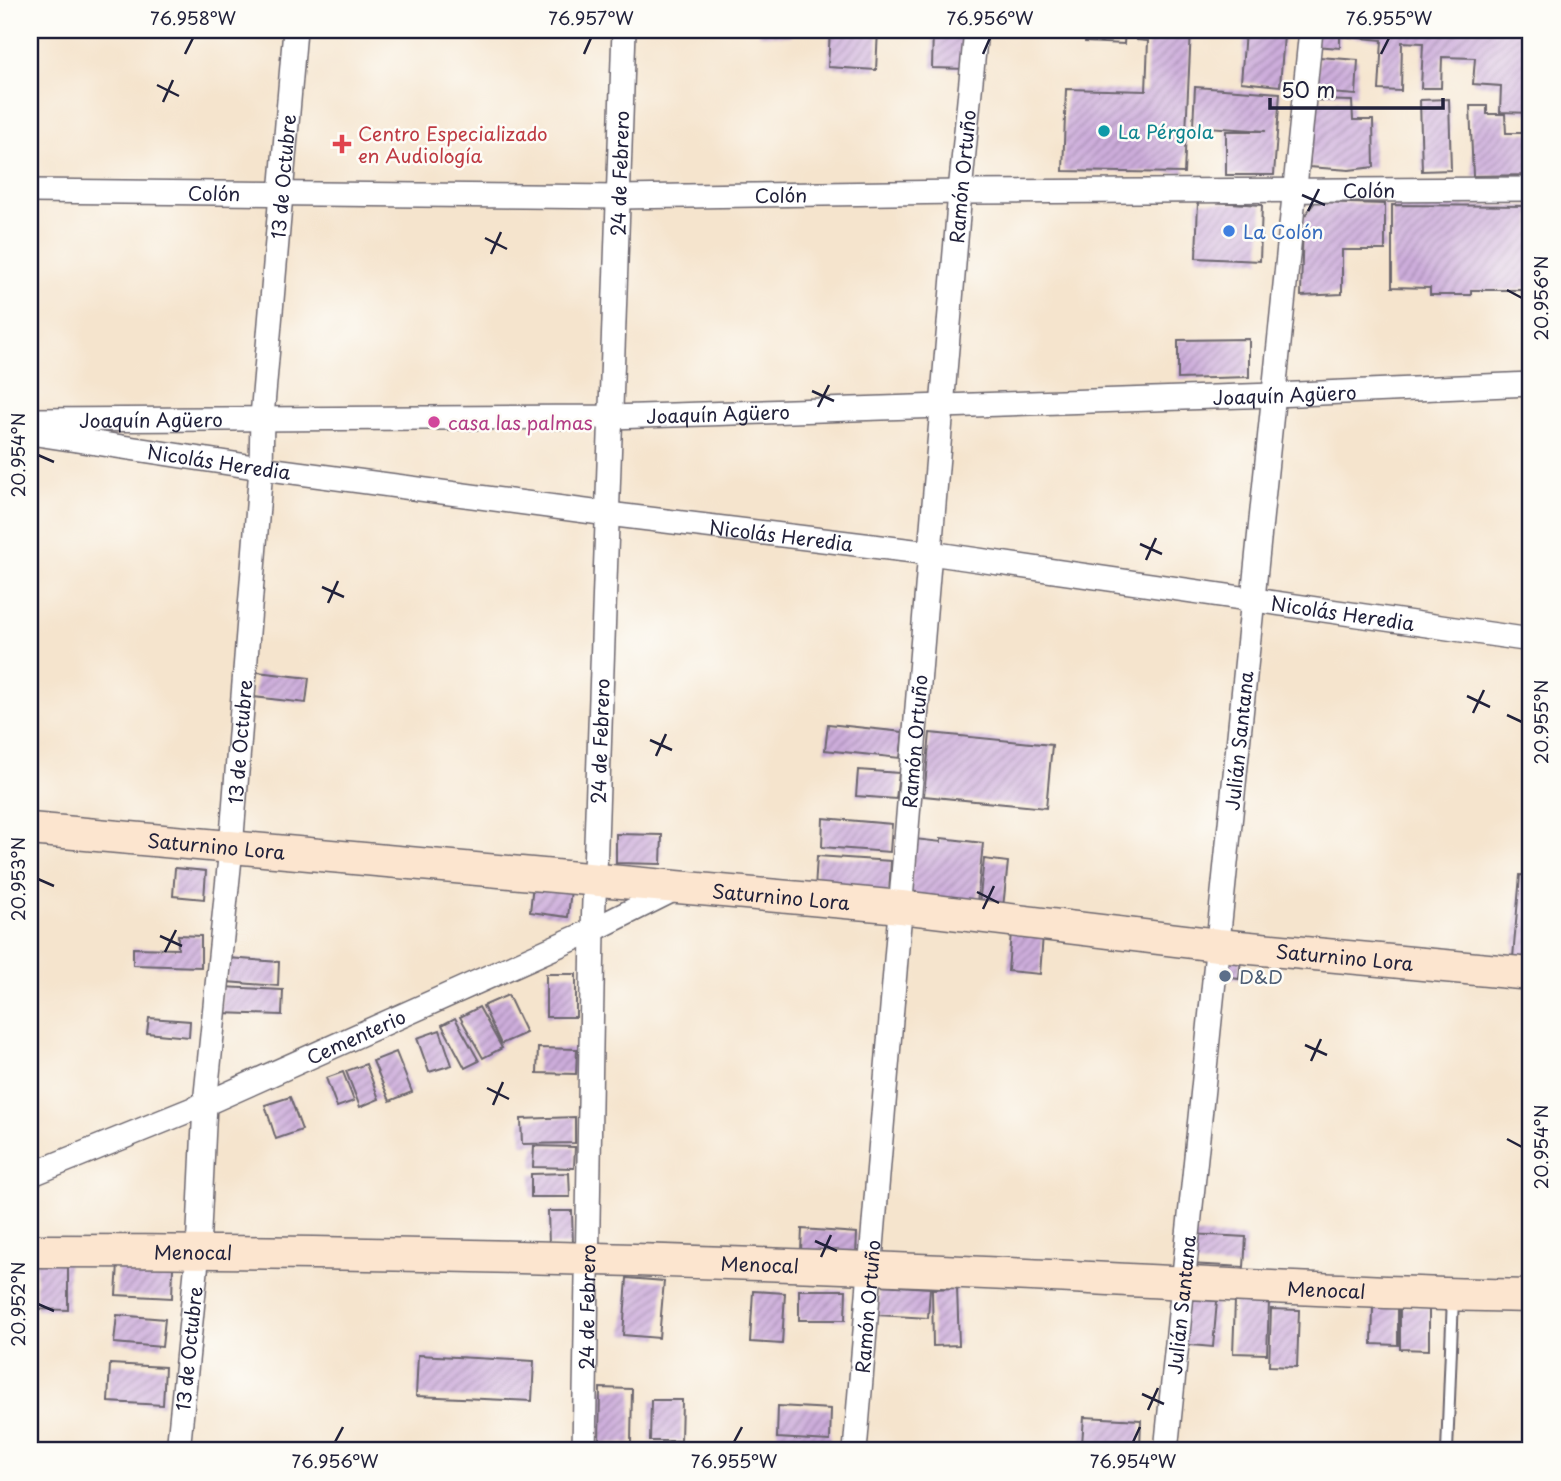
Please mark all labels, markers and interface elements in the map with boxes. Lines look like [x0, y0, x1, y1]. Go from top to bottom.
text: 76.958°W [150, 4, 237, 31]
text: 76.957°W [548, 4, 634, 31]
text: 76.956°W [947, 4, 1034, 31]
text: 76.955°W [1346, 4, 1433, 31]
scale bar [1270, 66, 1444, 110]
text: 50 m [1281, 73, 1335, 105]
street label: Ramón Ortuño [942, 108, 982, 244]
street label: 24 de Febrero [603, 110, 635, 237]
street label: 13 de Octubre [263, 113, 302, 240]
place label: La Pérgola [1118, 117, 1214, 145]
place label: Centro Especializado en Audiología [358, 119, 548, 169]
marker: La Pérgola [1096, 123, 1112, 139]
marker: Centro Especializado en Audiología [332, 134, 352, 154]
street label: Colón [1343, 176, 1395, 204]
street label: Colón [188, 179, 240, 207]
street label: Colón [755, 180, 807, 209]
place label: La Colón [1243, 217, 1323, 245]
marker: La Colón [1221, 223, 1237, 239]
text: 20.956°N [1527, 255, 1554, 341]
street label: Joaquín Agüero [1212, 377, 1357, 411]
street label: Joaquín Agüero [646, 397, 790, 430]
street label: Joaquín Agüero [79, 405, 223, 434]
place label: casa las palmas [448, 408, 593, 436]
text: 20.954°N [4, 413, 31, 498]
marker: casa las palmas [426, 414, 442, 430]
street label: Nicolás Heredia [145, 437, 292, 486]
street label: Nicolás Heredia [707, 512, 855, 558]
street label: Nicolás Heredia [1269, 589, 1416, 637]
street label: Julián Santana [1217, 670, 1260, 812]
street label: Ramón Ortuño [895, 673, 934, 809]
street label: 13 de Octubre [221, 678, 258, 805]
street label: 24 de Febrero [583, 678, 616, 804]
text: 20.955°N [1527, 680, 1554, 764]
street label: Saturnino Lora [146, 826, 287, 866]
text: 20.953°N [4, 837, 31, 921]
street label: Saturnino Lora [711, 876, 851, 916]
street label: Saturnino Lora [1275, 936, 1415, 977]
place label: D&D [1239, 962, 1283, 990]
marker: D&D [1217, 968, 1233, 984]
street label: Cementerio [302, 1002, 410, 1071]
text: 20.954°N [1527, 1105, 1554, 1190]
street label: Julián Santana [1160, 1234, 1202, 1376]
street label: Menocal [154, 1237, 232, 1266]
street label: Ramón Ortuño [848, 1239, 887, 1374]
street label: 24 de Febrero [571, 1244, 602, 1370]
street label: Menocal [720, 1249, 800, 1279]
text: 20.952°N [4, 1261, 31, 1347]
street label: Menocal [1286, 1274, 1366, 1305]
street label: 13 de Octubre [168, 1285, 208, 1412]
text: 76.956°W [292, 1447, 379, 1474]
text: 76.955°W [691, 1447, 778, 1474]
text: 76.954°W [1090, 1447, 1177, 1474]

